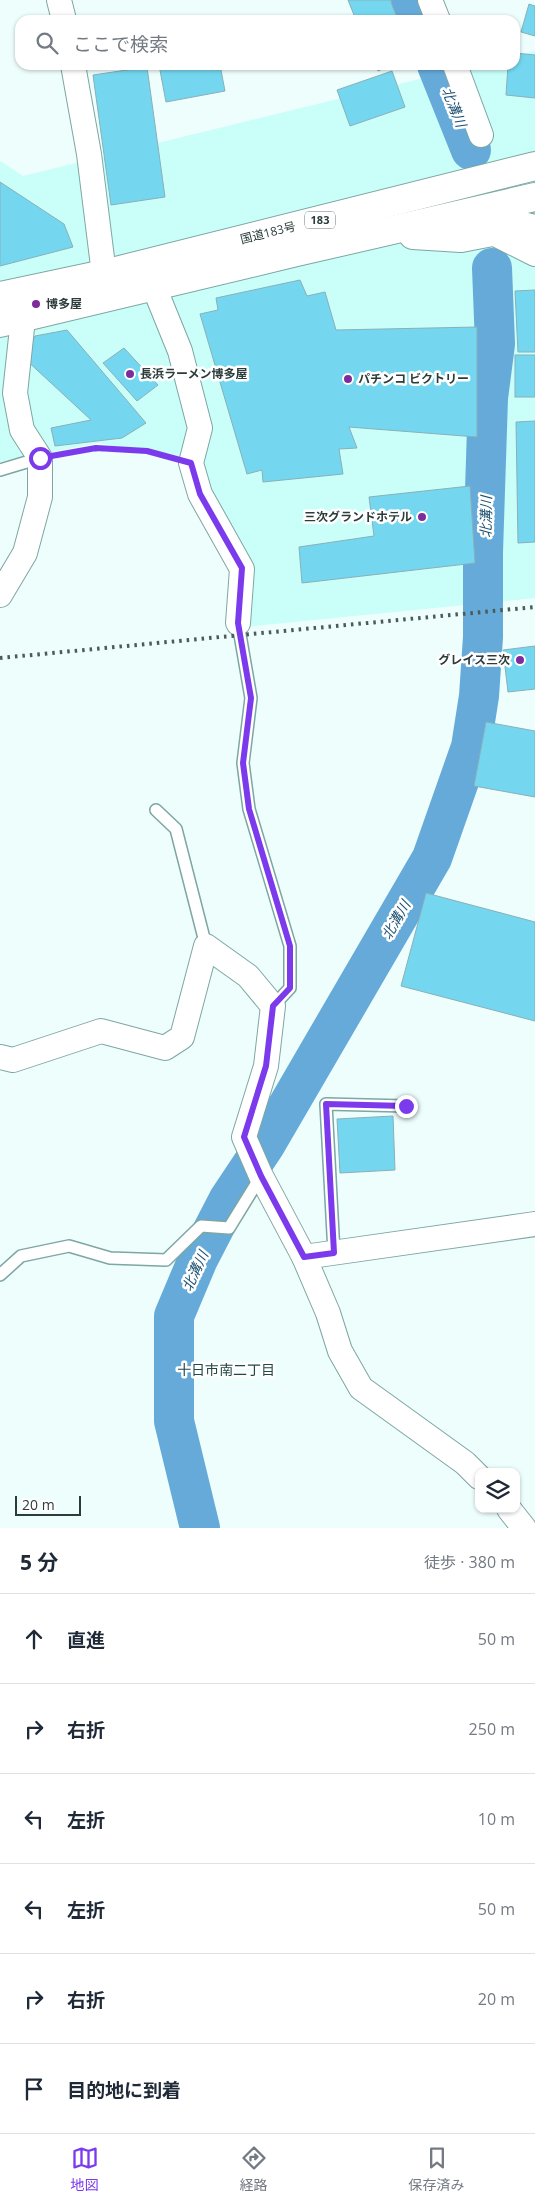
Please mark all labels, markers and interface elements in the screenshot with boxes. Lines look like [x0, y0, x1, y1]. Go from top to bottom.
search box [15, 15, 520, 70]
icon: search [33, 29, 61, 57]
text: ここで検索 [73, 31, 168, 57]
water label: 北溝川 [438, 84, 472, 132]
road number: 183 [305, 212, 335, 228]
street label: 国道183号 [238, 217, 297, 248]
place label: 博多屋 [46, 295, 82, 312]
marker: 博多屋 [30, 298, 42, 310]
place label: 長浜ラーメン博多屋 [140, 365, 248, 382]
marker: 長浜ラーメン博多屋 [124, 368, 136, 380]
place label: パチンコ ビクトリー [358, 370, 469, 387]
marker: パチンコ ビクトリー [342, 373, 354, 385]
route start [29, 447, 52, 470]
water label: 北溝川 [476, 494, 495, 538]
place label: 三次グランドホテル [304, 508, 412, 525]
marker: 三次グランドホテル [416, 511, 428, 523]
place label: グレイス三次 [438, 651, 510, 668]
marker: グレイス三次 [514, 654, 526, 666]
water label: 北溝川 [377, 895, 415, 943]
route end [395, 1095, 418, 1118]
water label: 北溝川 [177, 1246, 213, 1294]
district label: 十日市南二丁目 [177, 1360, 275, 1379]
map controls [475, 1468, 520, 1513]
button: layers [475, 1468, 520, 1513]
scale bar [15, 1493, 81, 1516]
text: 20 m [22, 1495, 55, 1514]
text: 5 分 [20, 1548, 58, 1576]
text: 徒歩 · 380 m [424, 1551, 515, 1573]
icon: ahead [20, 1625, 48, 1653]
text: 直進 [67, 1627, 105, 1653]
text: 50 m [478, 1628, 515, 1650]
icon: right [20, 1715, 48, 1743]
text: 右折 [67, 1717, 105, 1743]
text: 250 m [469, 1718, 515, 1740]
icon: left [20, 1805, 48, 1833]
text: 左折 [67, 1807, 105, 1833]
text: 10 m [478, 1808, 515, 1830]
icon: left [20, 1895, 48, 1923]
text: 左折 [67, 1897, 105, 1923]
text: 50 m [478, 1898, 515, 1920]
icon: right [20, 1985, 48, 2013]
text: 右折 [67, 1987, 105, 2013]
text: 20 m [478, 1988, 515, 2010]
icon: arrive [20, 2075, 48, 2103]
text: 目的地に到着 [67, 2077, 181, 2103]
tab: 地図 [71, 2144, 99, 2194]
tab: 経路 [240, 2144, 268, 2194]
tab: 保存済み [409, 2144, 465, 2194]

